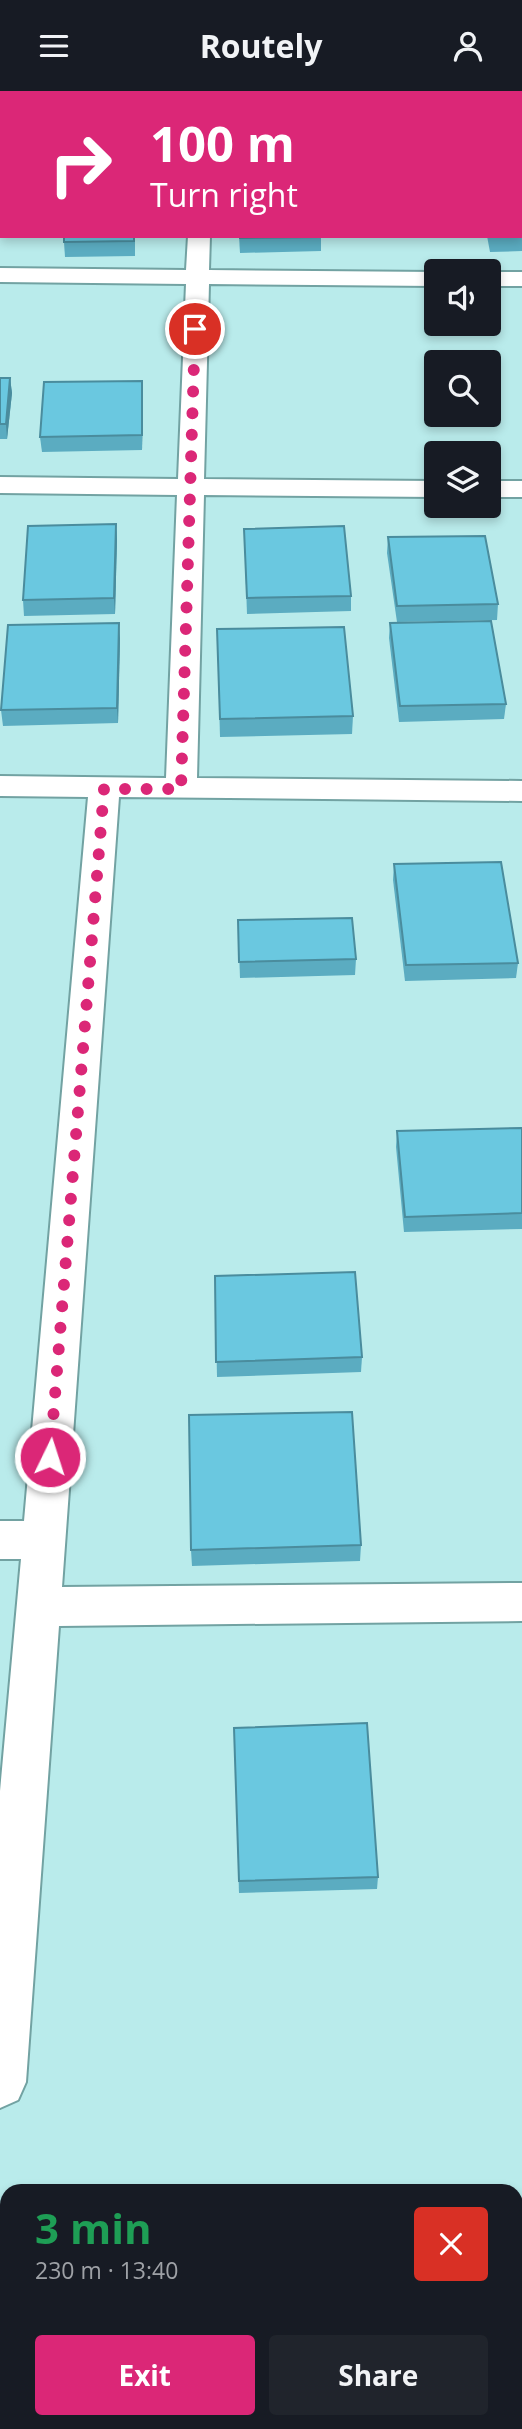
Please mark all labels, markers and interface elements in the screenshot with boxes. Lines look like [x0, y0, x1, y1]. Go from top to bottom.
text: Routely [200, 24, 322, 67]
icon: menu [35, 27, 73, 65]
icon: person [449, 27, 487, 65]
text: 100 m [150, 110, 295, 176]
icon: right [35, 119, 126, 210]
text: Turn right [150, 173, 298, 216]
map controls [424, 259, 501, 518]
button: sound [424, 259, 501, 336]
pin [165, 299, 225, 359]
icon: arrive [176, 310, 214, 348]
button: search [424, 350, 501, 427]
button: layers [424, 441, 501, 518]
position arrow [13, 1420, 87, 1494]
text: 3 min [35, 2199, 152, 2256]
button: close [414, 2207, 488, 2281]
text: 230 m · 13:40 [35, 2254, 178, 2286]
button: Exit [35, 2335, 255, 2415]
button: Share [269, 2335, 488, 2415]

